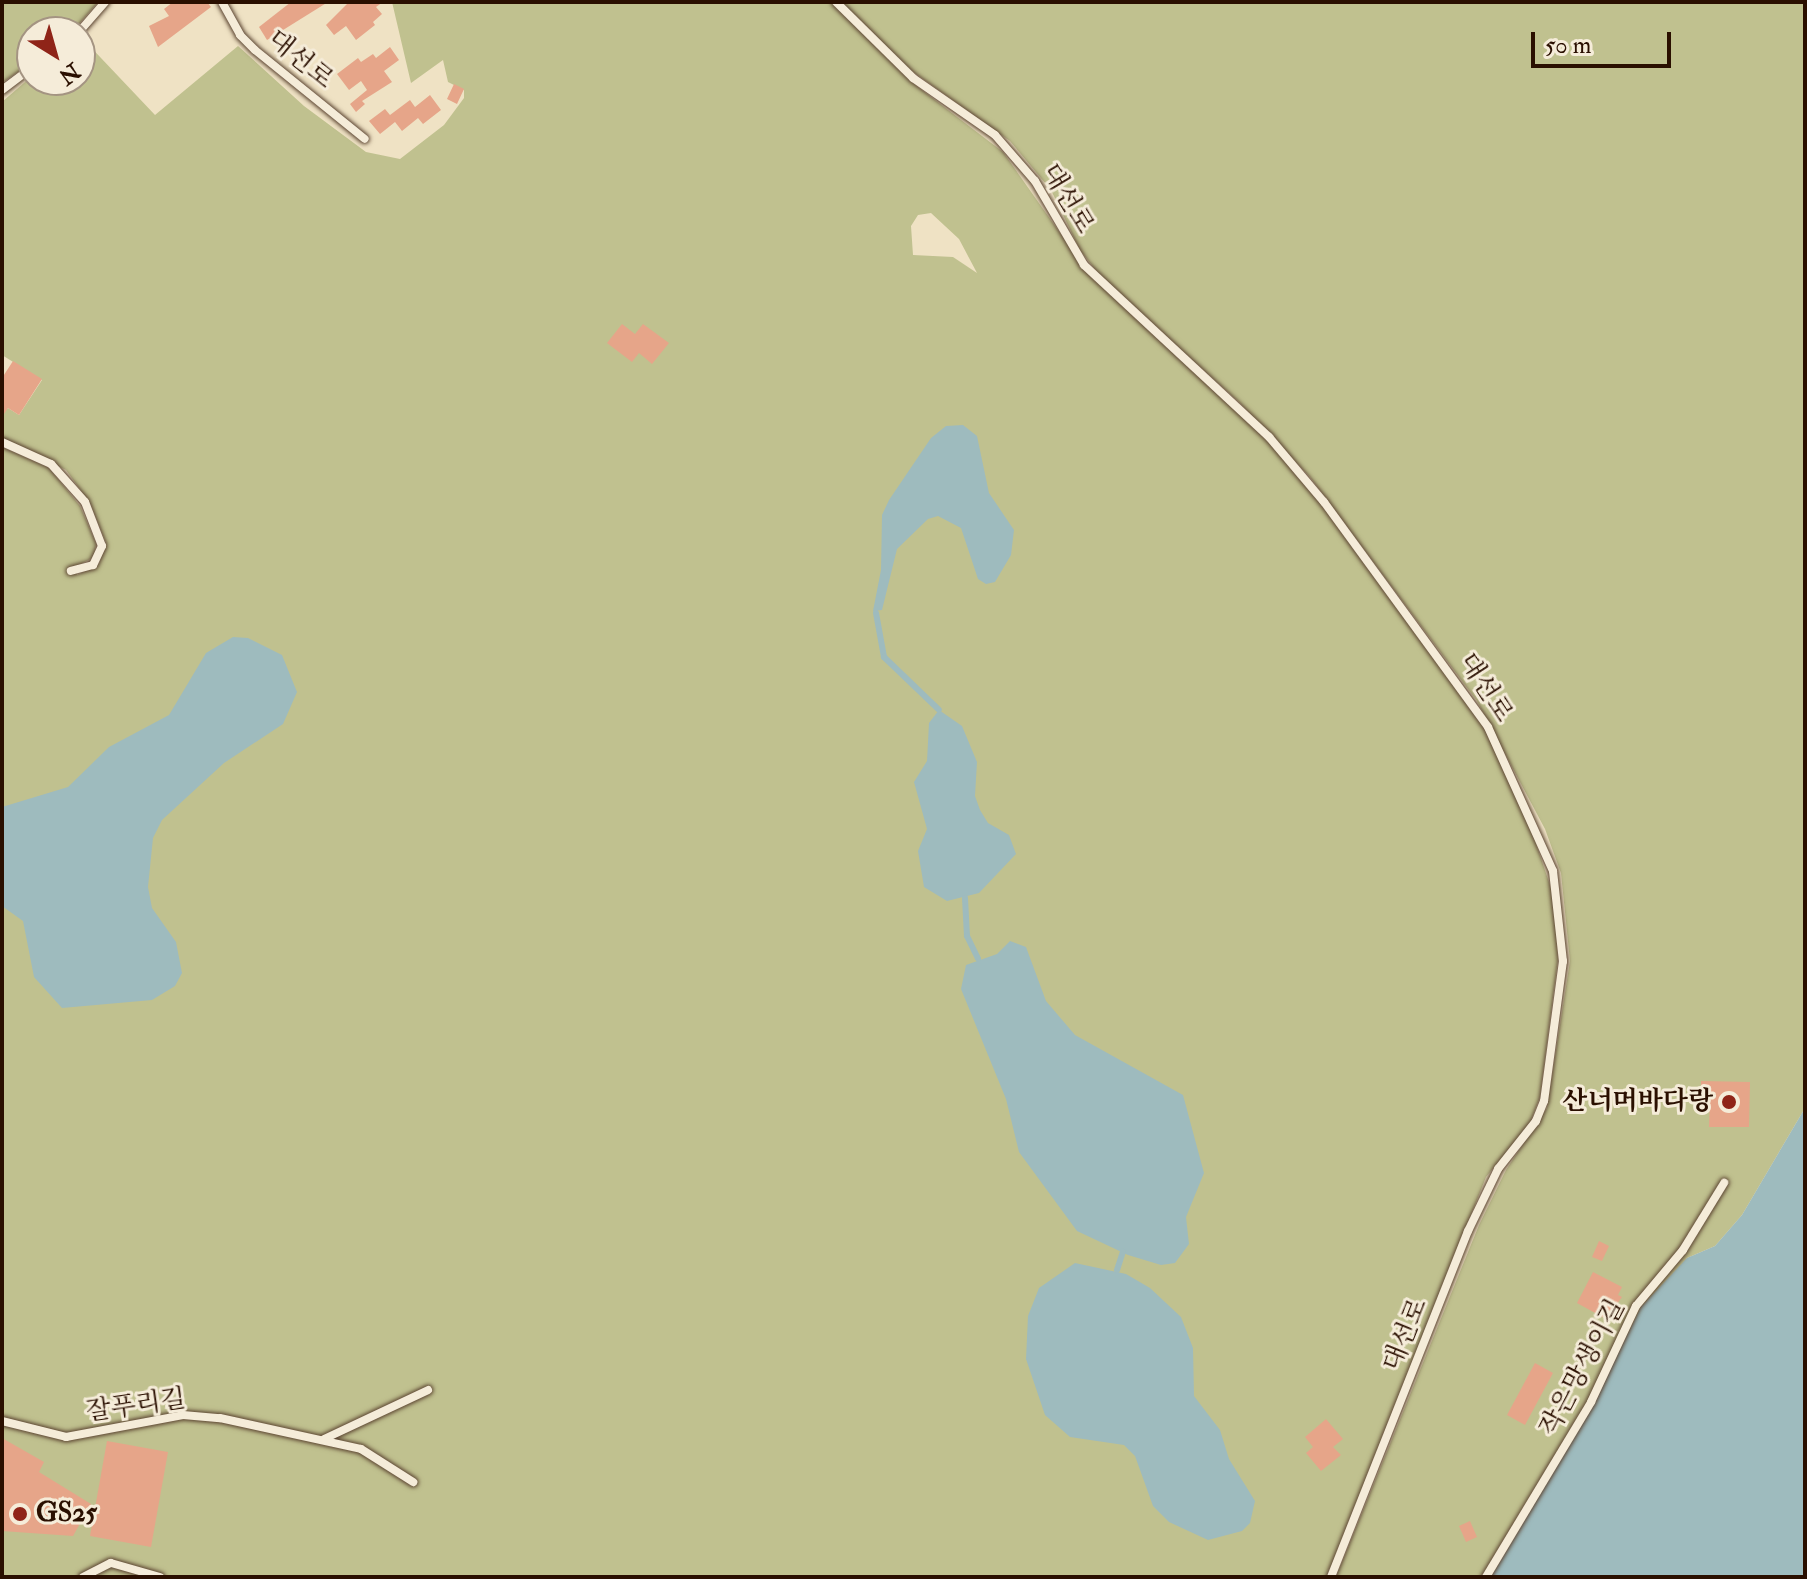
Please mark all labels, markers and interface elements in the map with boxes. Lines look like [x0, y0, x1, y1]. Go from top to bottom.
north arrow [16, 16, 96, 96]
scale bar [1535, 16, 1675, 66]
street label: 대선로 [261, 24, 339, 96]
text: 50 m [1545, 30, 1591, 61]
text: N [53, 56, 86, 91]
street label: 대선로 [1034, 159, 1100, 239]
street label: 대선로 [1451, 648, 1519, 728]
place label: 산너머바다랑 [1562, 1086, 1713, 1118]
marker: 산너머바다랑 [1720, 1093, 1738, 1111]
street label: 대선로 [1377, 1294, 1435, 1376]
street label: 작은망생이길 [1534, 1294, 1632, 1442]
street label: 잘푸리길 [84, 1384, 188, 1428]
place label: GS25 [36, 1498, 97, 1530]
marker: GS25 [11, 1505, 29, 1523]

